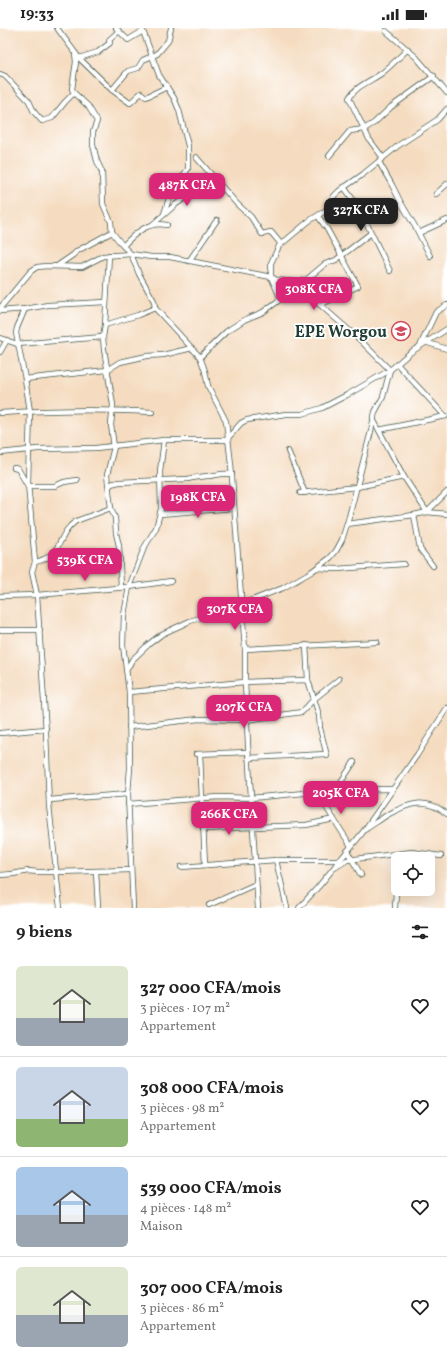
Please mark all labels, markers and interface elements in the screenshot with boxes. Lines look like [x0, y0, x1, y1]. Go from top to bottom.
text: 19:33 [20, 4, 54, 25]
pin: 487K CFA [146, 173, 228, 207]
text: 487K CFA [158, 177, 216, 195]
pin: 327K CFA [320, 198, 402, 232]
text: 327K CFA [333, 202, 389, 220]
pin: 308K CFA [273, 277, 355, 311]
text: 308K CFA [285, 281, 343, 299]
school or university icon: EPE Worgou [390, 320, 412, 342]
place label: EPE Worgou [295, 322, 387, 344]
pin: 198K CFA [157, 485, 239, 519]
text: 198K CFA [170, 489, 226, 507]
pin: 539K CFA [44, 548, 126, 582]
text: 539K CFA [57, 552, 113, 570]
pin: 307K CFA [194, 597, 276, 631]
text: 307K CFA [206, 601, 264, 619]
pin: 207K CFA [203, 695, 285, 729]
text: 207K CFA [215, 699, 273, 717]
pin: 205K CFA [300, 781, 382, 815]
text: 205K CFA [312, 785, 370, 803]
pin: 266K CFA [188, 802, 270, 836]
text: 266K CFA [200, 806, 258, 824]
map controls [391, 852, 435, 896]
button: locate [391, 852, 435, 896]
text: 9 biens [16, 921, 72, 944]
icon: filters [409, 921, 431, 943]
text: 327 000 CFA/mois [140, 977, 281, 1000]
icon: home [48, 982, 96, 1030]
icon: heart [409, 995, 431, 1017]
text: 3 pièces · 107 m² [140, 1000, 230, 1018]
text: Appartement [140, 1018, 216, 1036]
text: 308 000 CFA/mois [140, 1077, 284, 1100]
icon: home [48, 1083, 96, 1131]
icon: heart [409, 1096, 431, 1118]
text: 3 pièces · 98 m² [140, 1100, 224, 1118]
text: Appartement [140, 1118, 216, 1136]
text: 539 000 CFA/mois [140, 1177, 282, 1200]
icon: home [48, 1183, 96, 1231]
icon: heart [409, 1196, 431, 1218]
text: 4 pièces · 148 m² [140, 1200, 231, 1218]
text: Maison [140, 1218, 183, 1236]
text: 307 000 CFA/mois [140, 1277, 283, 1300]
icon: home [48, 1283, 96, 1331]
icon: heart [409, 1296, 431, 1318]
text: 3 pièces · 86 m² [140, 1300, 224, 1318]
text: Appartement [140, 1318, 216, 1336]

